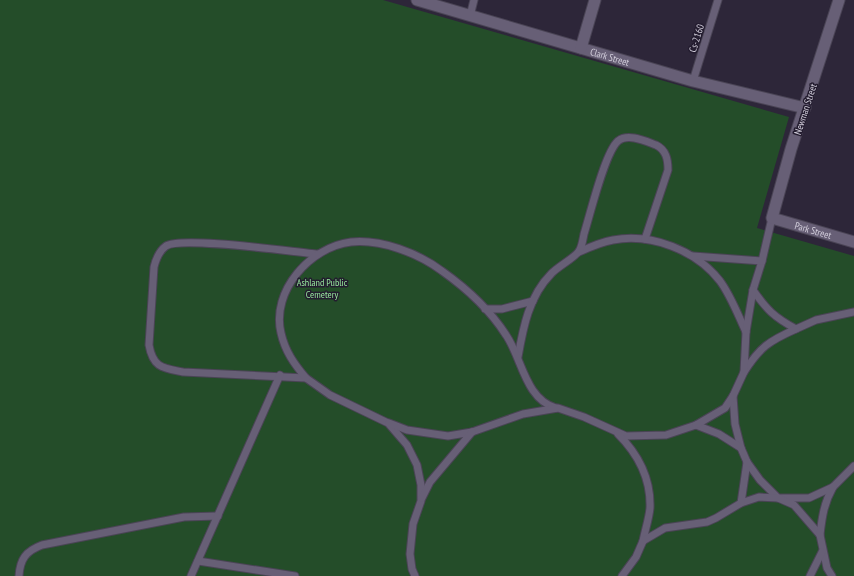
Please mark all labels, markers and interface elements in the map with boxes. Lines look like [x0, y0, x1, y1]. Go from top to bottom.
street label: Cs-2160 [686, 22, 707, 54]
street label: Clark Street [589, 45, 631, 69]
street label: Newman Street [791, 82, 820, 136]
street label: Park Street [793, 219, 833, 242]
park label: Ashland Public Cemetery [297, 276, 348, 301]

